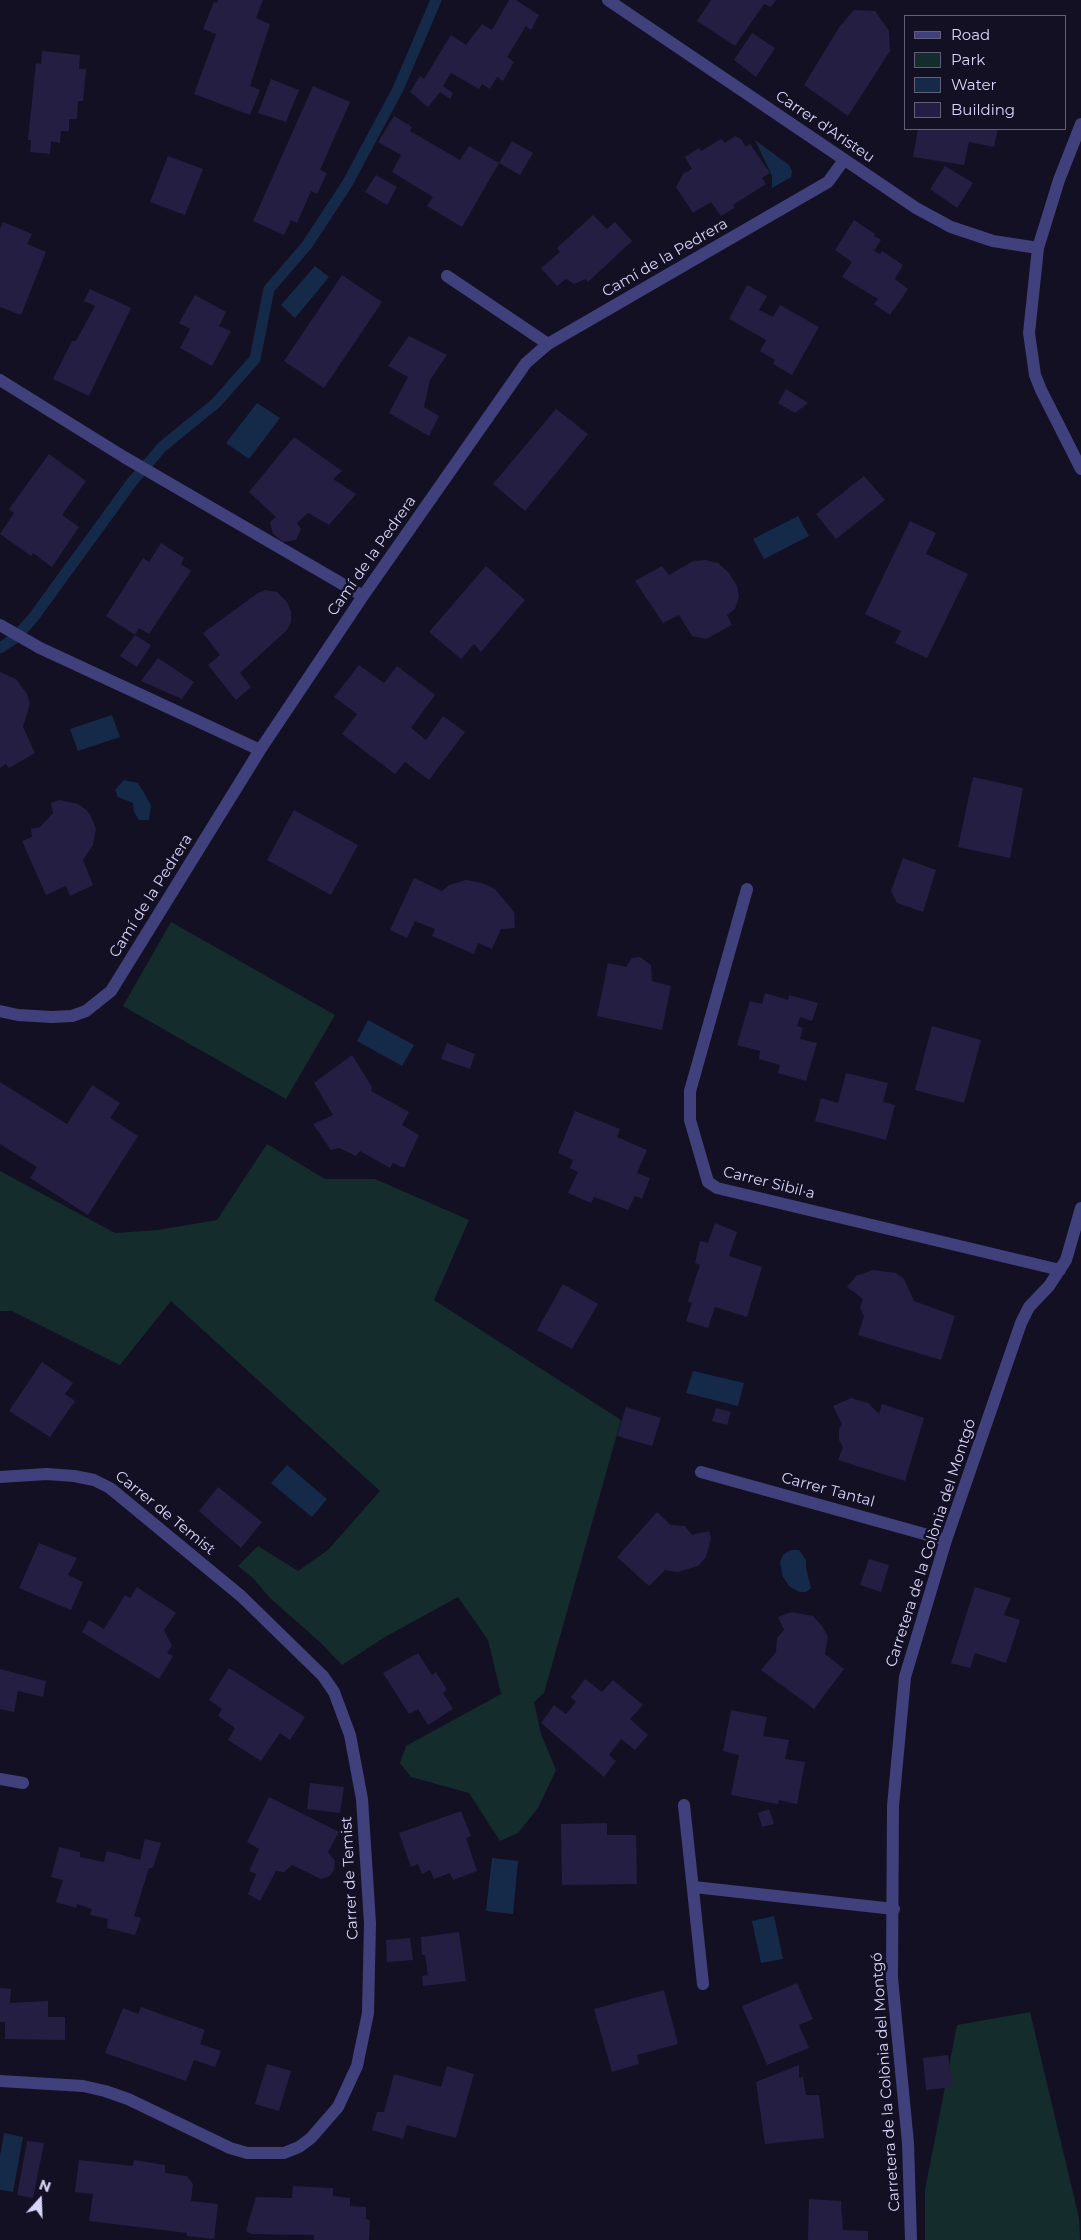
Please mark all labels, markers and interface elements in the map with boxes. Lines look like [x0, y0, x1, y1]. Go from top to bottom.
legend [904, 15, 1066, 130]
text: Road [951, 25, 990, 44]
text: Park [951, 50, 985, 69]
text: Water [951, 75, 997, 94]
street label: Carrer d'Aristeu [772, 87, 878, 167]
text: Building [951, 100, 1015, 119]
street label: Camí de la Pedrera [599, 215, 731, 301]
street label: Camí de la Pedrera [324, 493, 420, 619]
street label: Camí de la Pedrera [106, 831, 196, 961]
street label: Carrer Sibil·a [721, 1163, 817, 1203]
street label: Carretera de la Colònia del Montgó [882, 1417, 980, 1669]
street label: Carrer de Temist [111, 1467, 219, 1559]
street label: Carrer Tantal [779, 1469, 877, 1511]
street label: Carrer de Temist [338, 1816, 362, 1940]
street label: Carretera de la Colònia del Montgó [868, 1952, 904, 2212]
north arrow [15, 2175, 65, 2225]
text: N [37, 2176, 54, 2196]

